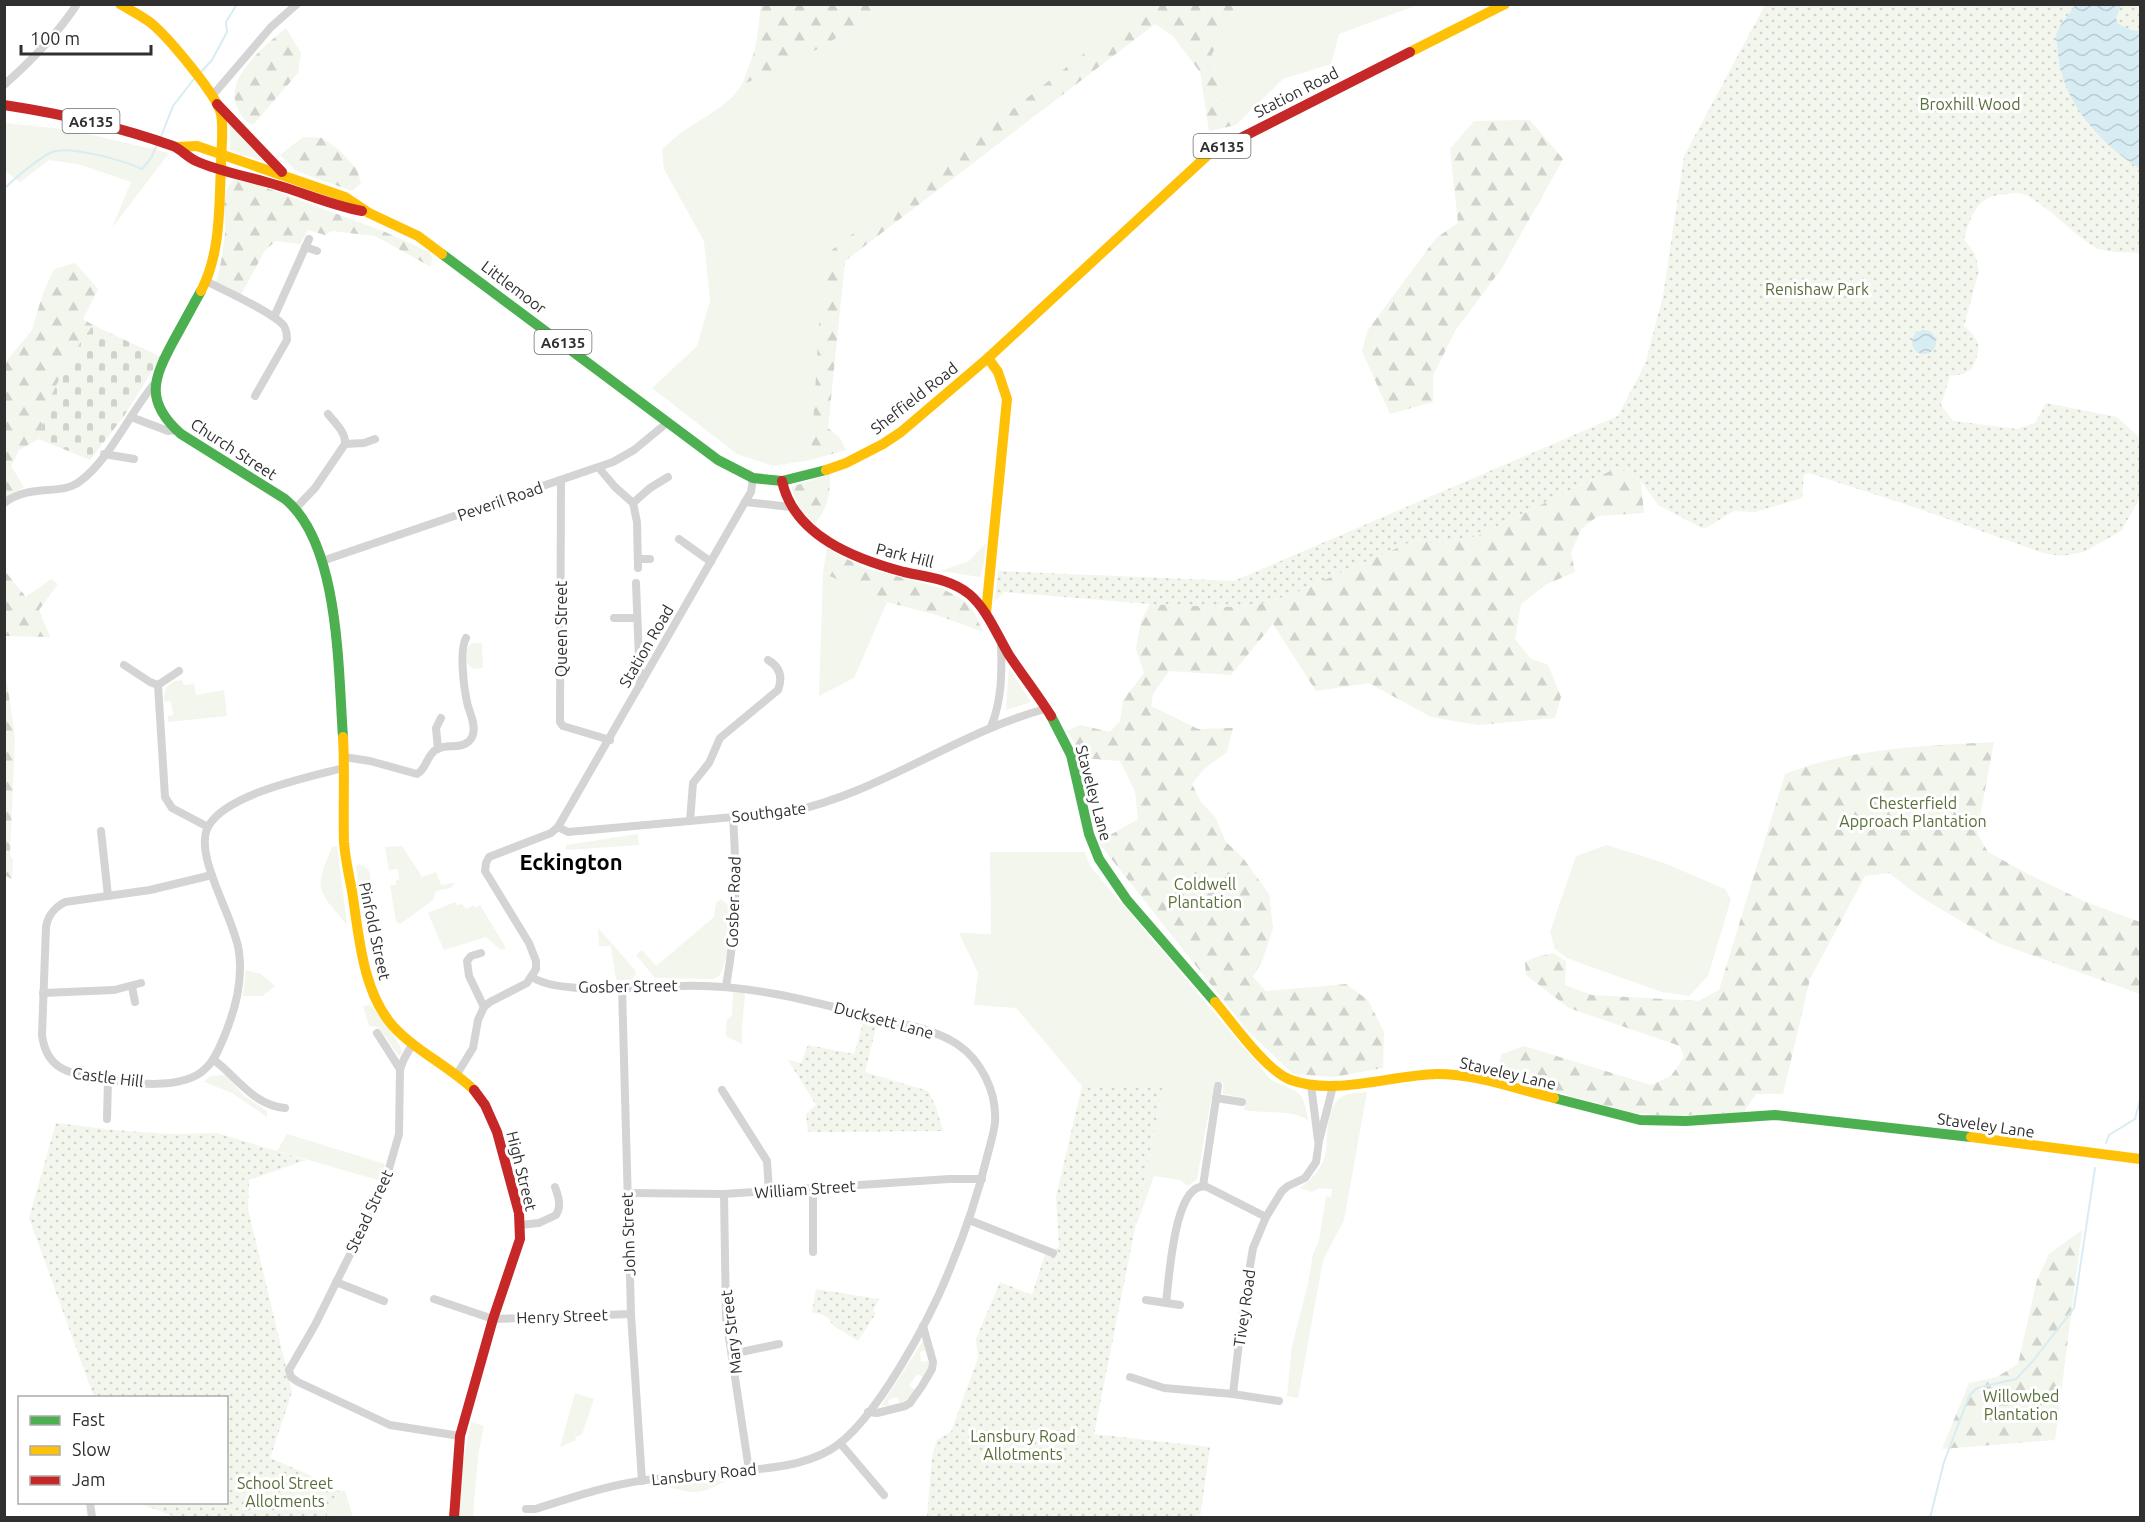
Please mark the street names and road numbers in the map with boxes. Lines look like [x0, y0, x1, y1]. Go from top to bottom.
street label: Station Road [1251, 63, 1341, 121]
road number: A6135 [62, 109, 119, 133]
road number: A6135 [1194, 134, 1250, 158]
street label: Littlemoor [478, 257, 550, 317]
road number: A6135 [534, 330, 592, 354]
street label: Sheffield Road [867, 358, 961, 438]
street label: Church Street [188, 414, 281, 484]
street label: Peveril Road [455, 478, 545, 524]
street label: Park Hill [874, 539, 936, 571]
street label: Queen Street [552, 580, 570, 677]
street label: Station Road [615, 602, 677, 690]
street label: Staveley Lane [1073, 743, 1115, 843]
street label: Southgate [731, 799, 807, 825]
street label: Gosber Road [722, 856, 744, 948]
street label: Pinfold Street [356, 880, 394, 982]
street label: Gosber Street [578, 976, 679, 996]
street label: Ducksett Lane [832, 998, 936, 1042]
street label: Staveley Lane [1458, 1053, 1558, 1093]
street label: Castle Hill [71, 1064, 145, 1090]
street label: Staveley Lane [1936, 1109, 2036, 1141]
street label: High Street [503, 1129, 541, 1214]
street label: Stead Street [342, 1166, 396, 1255]
street label: William Street [754, 1176, 857, 1202]
street label: John Street [618, 1191, 638, 1276]
street label: Tivey Road [1230, 1268, 1258, 1348]
street label: Mary Street [717, 1288, 745, 1375]
street label: Henry Street [516, 1305, 609, 1327]
street label: Lansbury Road [651, 1460, 757, 1488]

